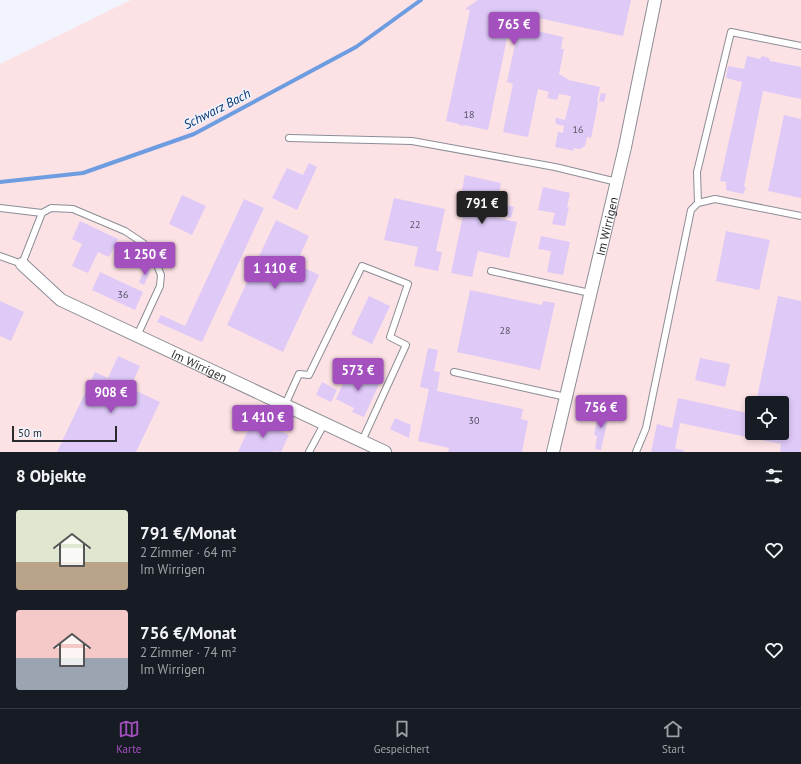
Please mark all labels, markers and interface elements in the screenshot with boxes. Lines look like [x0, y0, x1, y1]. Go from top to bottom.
pin: 765 € [486, 12, 542, 46]
text: 765 € [498, 16, 530, 33]
water label: Schwarz Bach [181, 85, 253, 133]
house number: 18 [464, 108, 474, 121]
house number: 16 [573, 123, 583, 136]
pin: 791 € [454, 191, 510, 225]
text: 791 € [466, 195, 498, 212]
street label: Im Wirrigen [592, 195, 620, 257]
house number: 22 [410, 218, 420, 231]
pin: 1 250 € [108, 242, 182, 276]
text: 1 250 € [123, 246, 167, 263]
pin: 1 110 € [238, 256, 312, 290]
text: 1 110 € [253, 260, 297, 277]
house number: 36 [118, 288, 128, 301]
house number: 28 [500, 324, 510, 337]
street label: Im Wirrigen [169, 345, 230, 384]
pin: 573 € [330, 358, 386, 392]
text: 573 € [342, 362, 374, 379]
pin: 908 € [83, 380, 139, 414]
text: 908 € [95, 384, 127, 401]
pin: 756 € [573, 395, 629, 429]
map controls [745, 396, 789, 440]
button: locate [745, 396, 789, 440]
text: 756 € [585, 399, 617, 416]
pin: 1 410 € [226, 405, 300, 439]
text: 1 410 € [241, 409, 285, 426]
house number: 30 [469, 414, 480, 427]
scale bar [12, 424, 117, 443]
text: 50 m [18, 426, 42, 440]
text: 8 Objekte [16, 465, 86, 487]
icon: filters [763, 465, 785, 487]
text: 791 €/Monat [140, 522, 236, 544]
icon: home [48, 526, 96, 574]
icon: heart [763, 539, 785, 561]
text: 2 Zimmer · 64 m² [140, 544, 237, 561]
text: Im Wirrigen [140, 561, 205, 578]
text: 756 €/Monat [140, 622, 236, 644]
icon: home [48, 626, 96, 674]
icon: heart [763, 639, 785, 661]
text: 2 Zimmer · 74 m² [140, 644, 237, 661]
text: Im Wirrigen [140, 661, 205, 678]
tab: Karte [116, 718, 141, 756]
tab: Gespeichert [374, 718, 430, 756]
tab: Start [662, 718, 685, 756]

